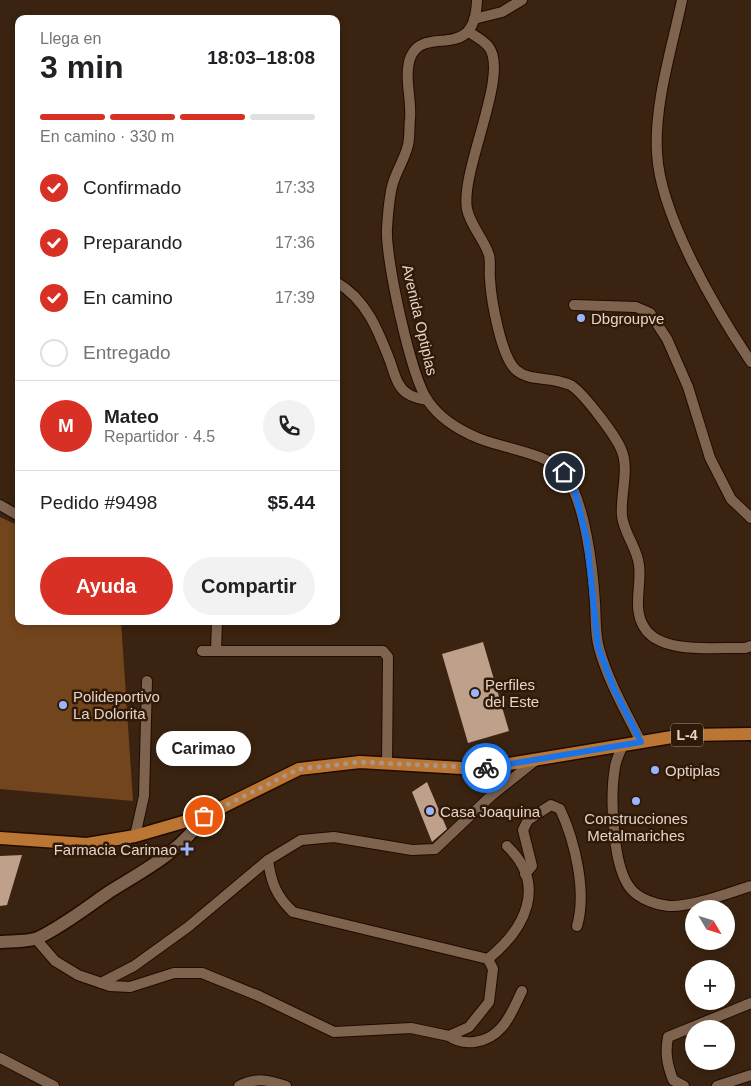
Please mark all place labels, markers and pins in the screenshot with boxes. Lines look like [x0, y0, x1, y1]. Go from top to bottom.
place label: Dbgroupve [591, 310, 664, 327]
marker: Dbgroupve [575, 312, 587, 324]
pin [543, 451, 585, 493]
place label: Perfiles del Este [485, 676, 539, 710]
marker: Perfiles del Este [469, 687, 481, 699]
place label: Polideportivo La Dolorita [73, 688, 160, 722]
marker: Polideportivo La Dolorita [57, 699, 69, 711]
callout: Carimao [156, 731, 252, 766]
place label: Optiplas [665, 762, 720, 779]
marker: Optiplas [649, 764, 661, 776]
pin [183, 795, 225, 837]
marker: Construcciones Metalmariches [630, 795, 642, 807]
place label: Casa Joaquina [440, 803, 541, 820]
marker: Casa Joaquina [424, 805, 436, 817]
place label: Construcciones Metalmariches [584, 810, 688, 844]
place label: Farmacia Carimao [54, 841, 177, 858]
marker: Farmacia Carimao [181, 843, 193, 855]

